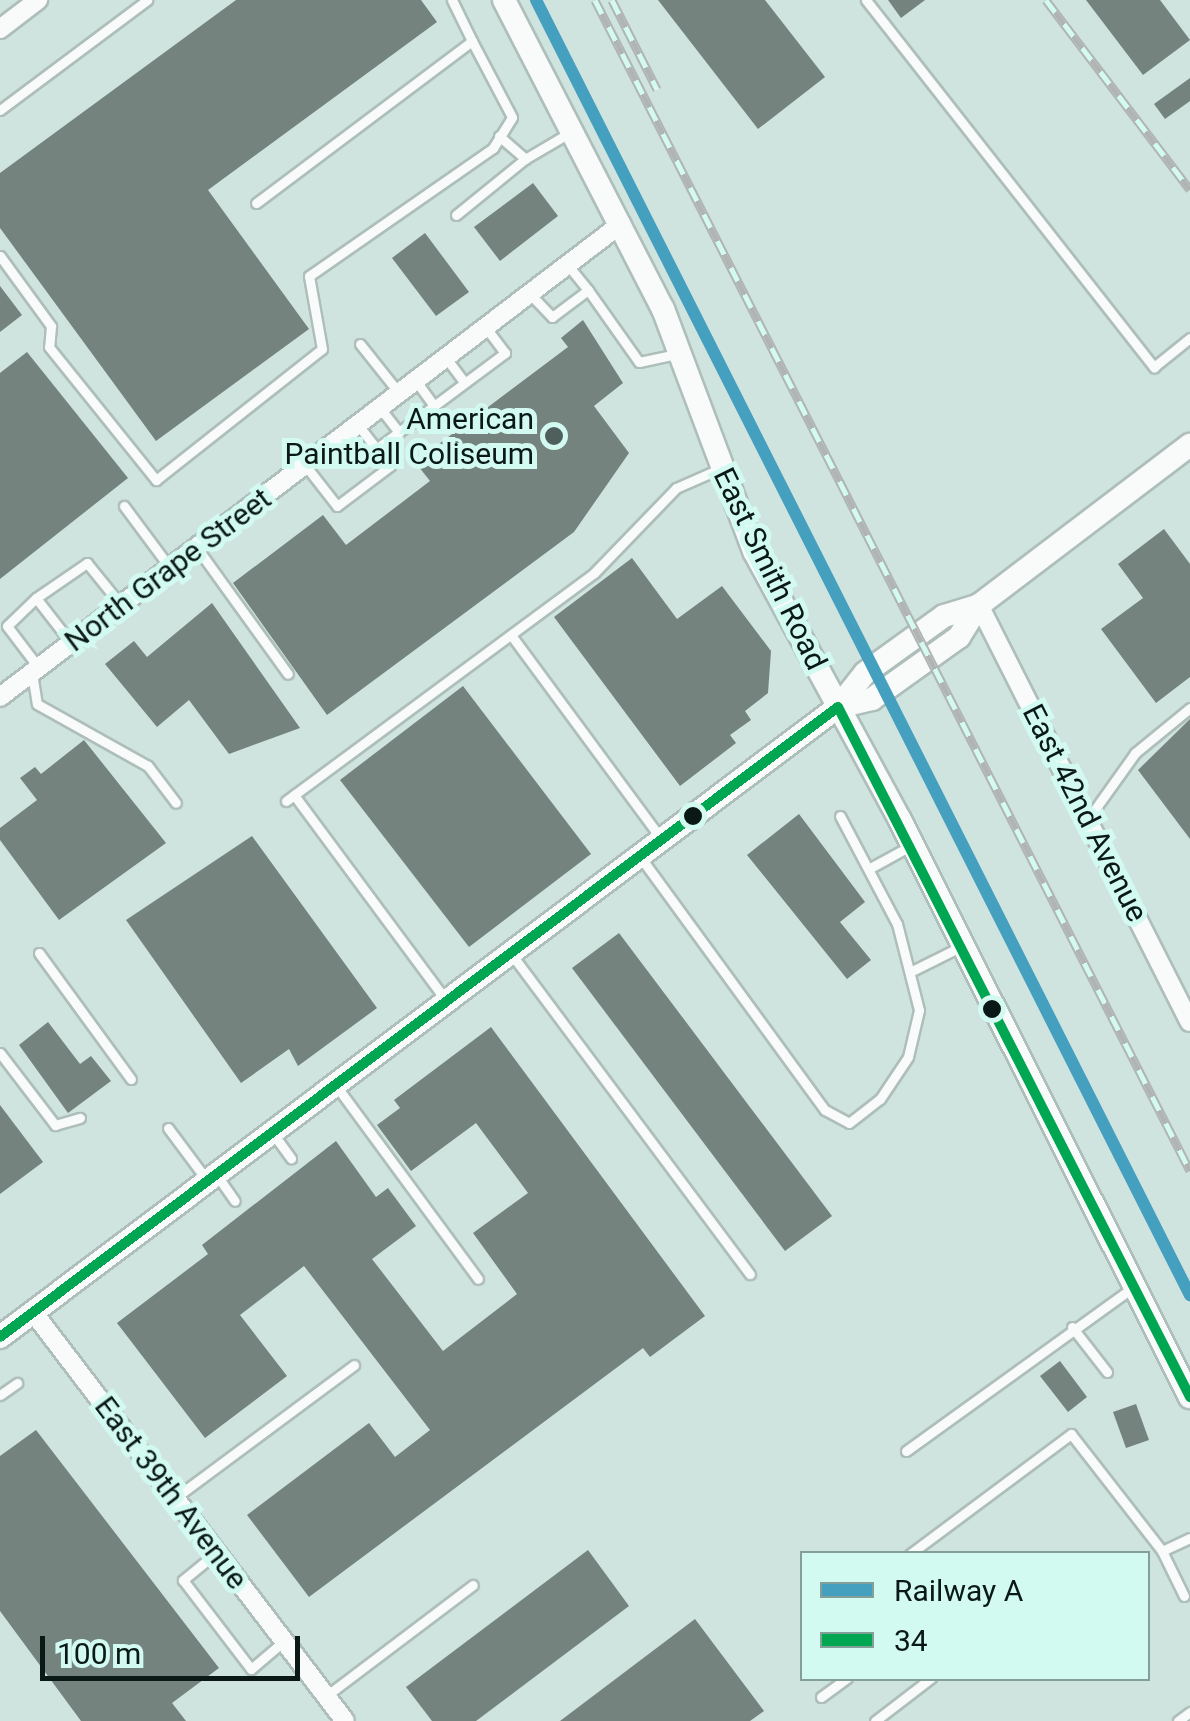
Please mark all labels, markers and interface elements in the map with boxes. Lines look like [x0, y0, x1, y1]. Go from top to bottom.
place label: American Paintball Coliseum [285, 401, 534, 472]
marker: American Paintball Coliseum [543, 425, 565, 447]
street label: East Smith Road [706, 462, 834, 676]
street label: North Grape Street [58, 481, 278, 659]
street label: East 42nd Avenue [1015, 698, 1155, 928]
unlabelled marker [683, 806, 703, 826]
unlabelled marker [982, 999, 1002, 1019]
street label: East 39th Avenue [87, 1390, 255, 1596]
legend [800, 1551, 1150, 1681]
text: Railway A [894, 1573, 1023, 1608]
scale bar [45, 1616, 305, 1678]
text: 34 [894, 1623, 928, 1658]
text: 100 m [57, 1636, 141, 1671]

